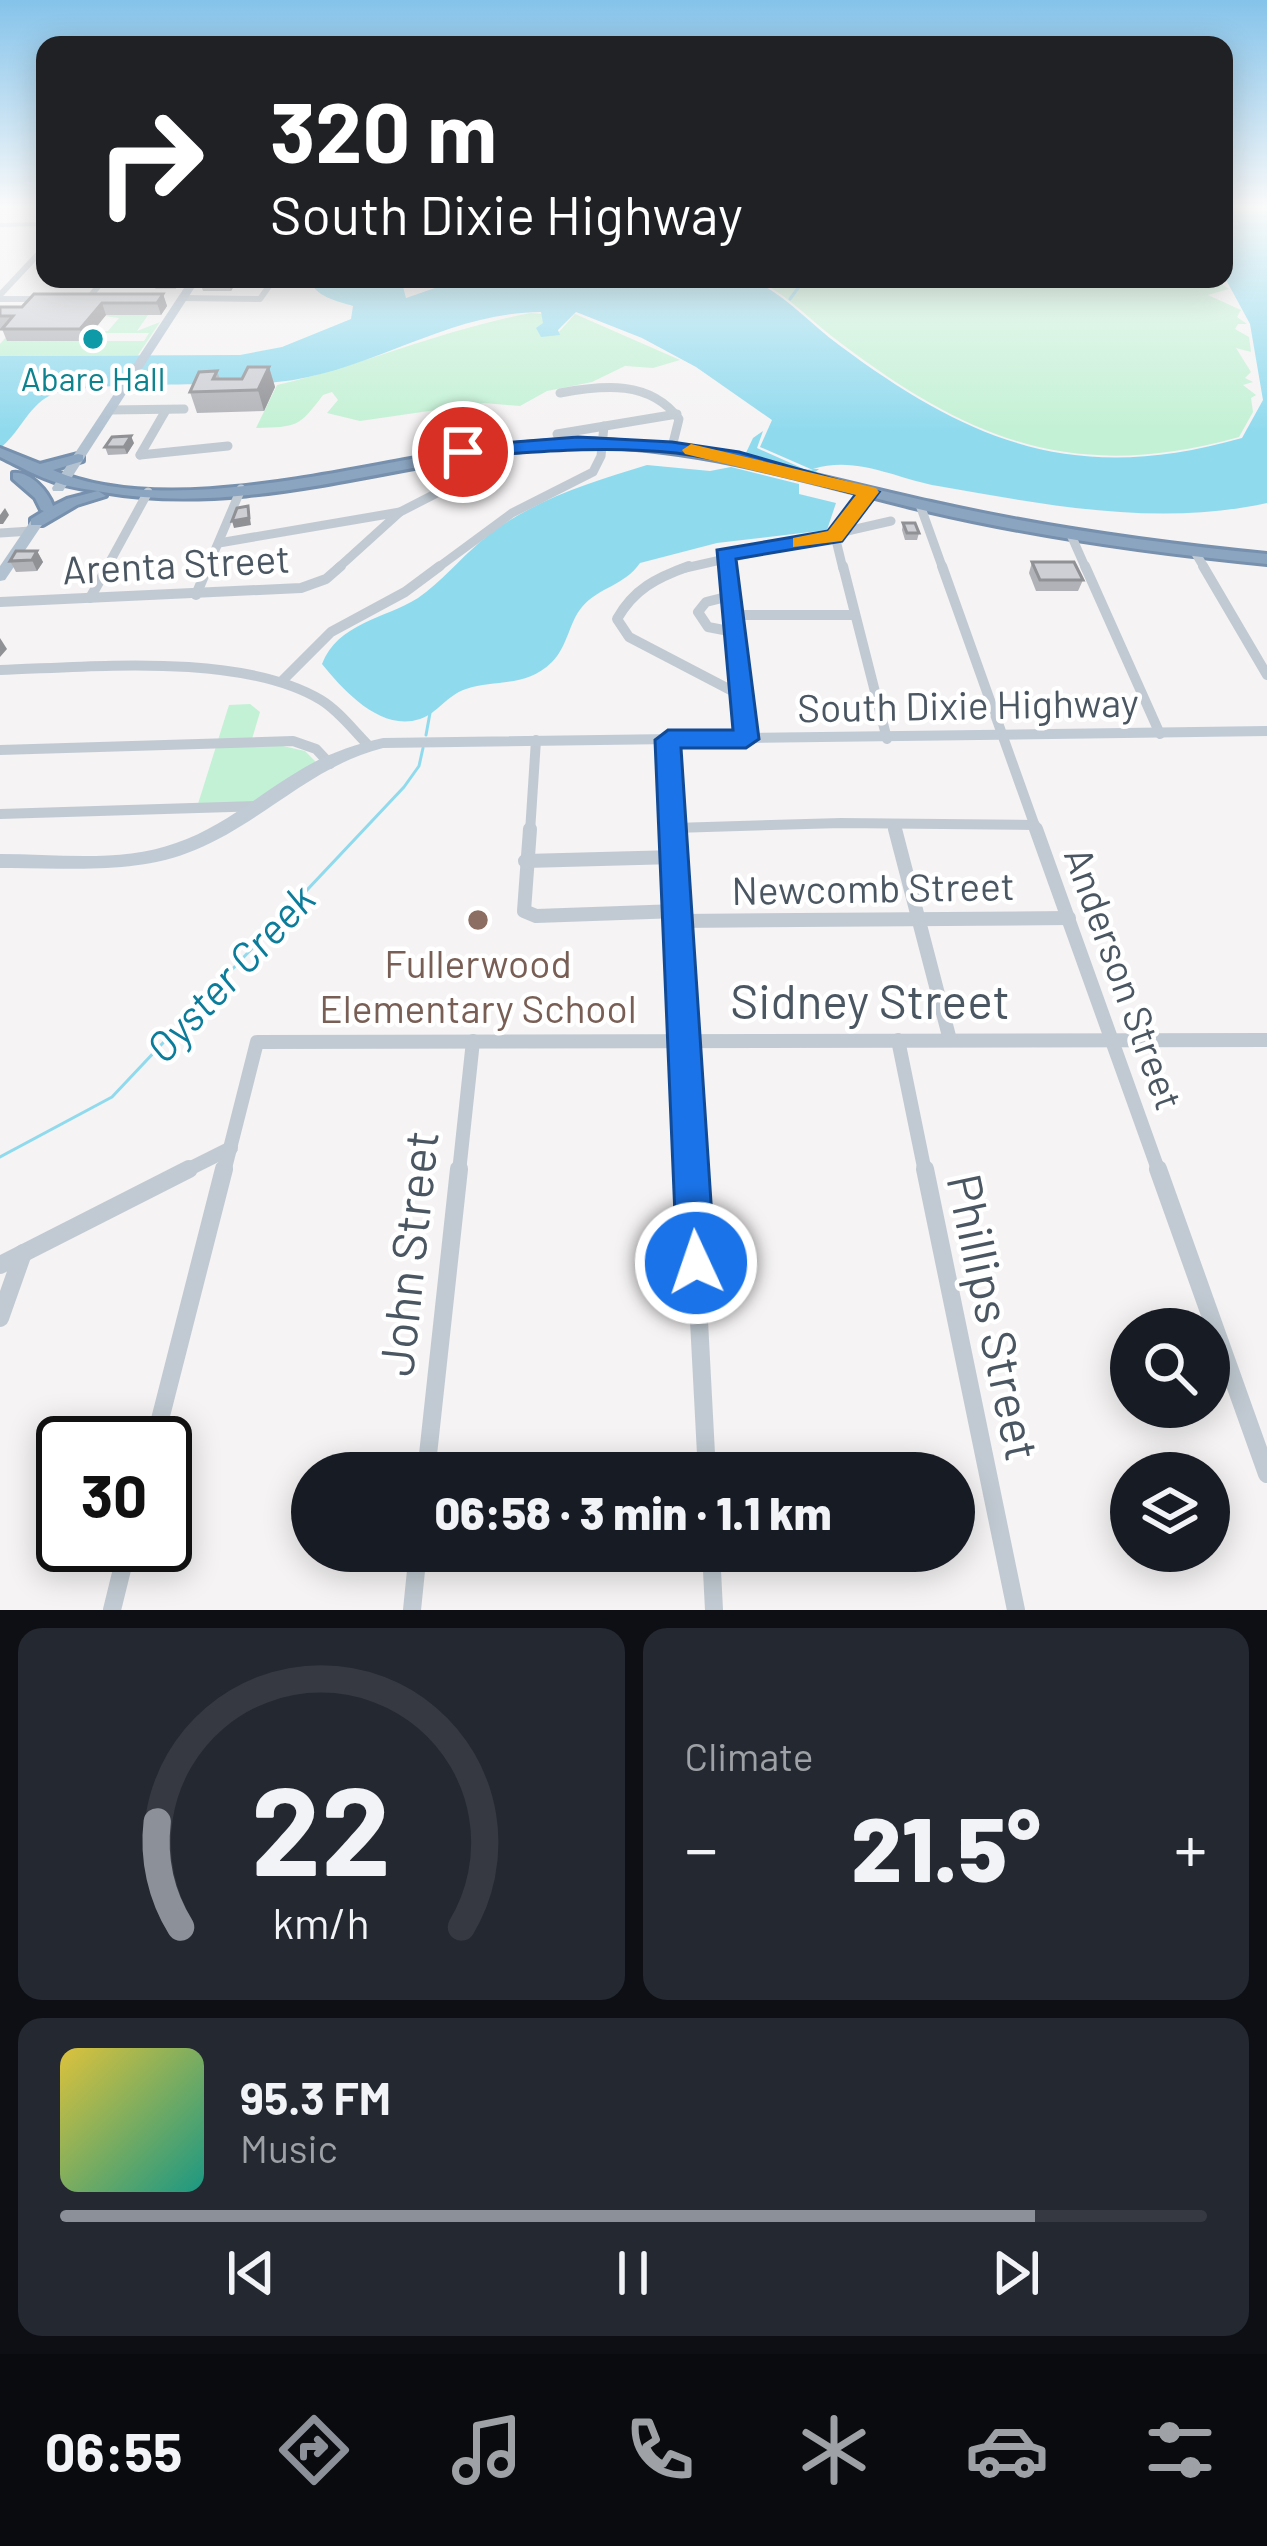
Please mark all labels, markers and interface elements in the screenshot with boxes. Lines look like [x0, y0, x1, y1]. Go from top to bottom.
text: 320 m [270, 79, 497, 180]
icon: right [72, 84, 228, 240]
text: South Dixie Highway [270, 181, 743, 246]
marker: Abare Hall [80, 326, 106, 352]
place label: Abare Hall [21, 358, 165, 398]
pin [412, 401, 514, 503]
icon: arrive [430, 419, 496, 485]
street label: Arenta Street [61, 534, 291, 592]
street label: South Dixie Highway [797, 678, 1139, 730]
street label: Anderson Street [1056, 840, 1194, 1116]
street label: Newcomb Street [731, 861, 1015, 913]
water label: Oyster Creek [134, 872, 325, 1072]
marker: Fullerwood Elementary School [465, 907, 491, 933]
place label: Fullerwood Elementary School [319, 939, 637, 1031]
street label: Sidney Street [730, 971, 1010, 1029]
street label: John Street [365, 1128, 449, 1378]
street label: Phillips Street [936, 1169, 1054, 1465]
position arrow [633, 1200, 759, 1326]
map controls [1110, 1308, 1230, 1572]
button: search [1110, 1308, 1230, 1428]
speed limit sign: 30 [36, 1416, 192, 1572]
button: layers [1110, 1452, 1230, 1572]
text: 06:58 · 3 min · 1.1 km [434, 1485, 832, 1539]
text: Climate [685, 1732, 814, 1779]
text: 22 [251, 1751, 391, 1901]
text: 21.5° [851, 1792, 1041, 1900]
text: − [685, 1807, 718, 1886]
text: + [1174, 1807, 1207, 1886]
text: km/h [273, 1896, 370, 1948]
text: 95.3 FM [240, 2070, 391, 2124]
text: Music [240, 2124, 338, 2171]
icon: previous [218, 2240, 284, 2306]
icon: pause [600, 2240, 666, 2306]
icon: next [983, 2240, 1049, 2306]
icon: directions [272, 2408, 356, 2492]
icon: music [445, 2408, 529, 2492]
icon: phone [618, 2408, 702, 2492]
icon: climate [792, 2408, 876, 2492]
icon: car [965, 2408, 1049, 2492]
icon: filters [1138, 2408, 1222, 2492]
text: 06:55 [45, 2418, 182, 2483]

